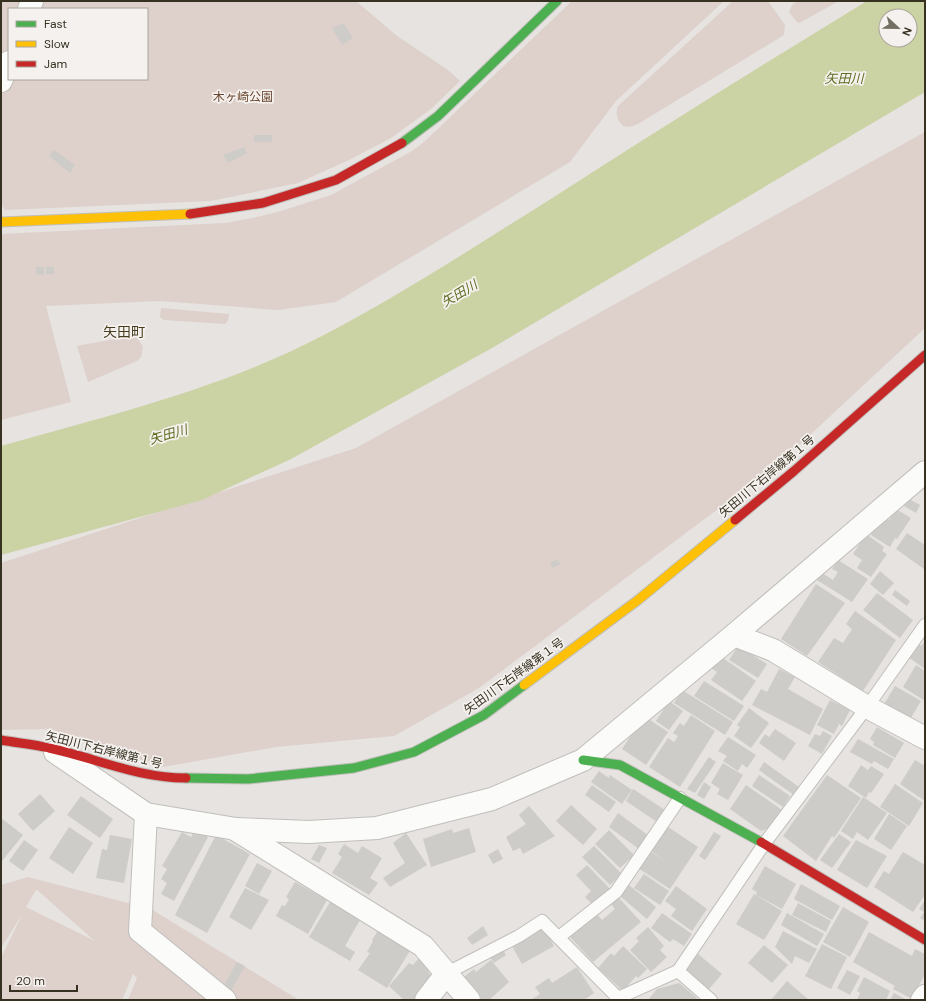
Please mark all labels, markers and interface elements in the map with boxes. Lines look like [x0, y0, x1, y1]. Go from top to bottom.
legend [8, 8, 148, 80]
north arrow [878, 8, 918, 48]
text: Fast [44, 16, 67, 32]
text: N [899, 25, 915, 38]
text: Slow [44, 36, 70, 52]
text: Jam [44, 56, 67, 72]
water label: 矢田川 [824, 70, 865, 87]
park label: 木ヶ崎公園 [213, 89, 273, 105]
water label: 矢田川 [438, 275, 482, 311]
district label: 矢田町 [103, 323, 145, 341]
water label: 矢田川 [147, 420, 191, 448]
street label: 矢田川下右岸線第１号 [716, 431, 818, 521]
street label: 矢田川下右岸線第１号 [461, 634, 567, 718]
street label: 矢田川下右岸線第１号 [44, 728, 164, 772]
scale bar [10, 967, 77, 993]
text: 20 m [16, 973, 45, 989]

